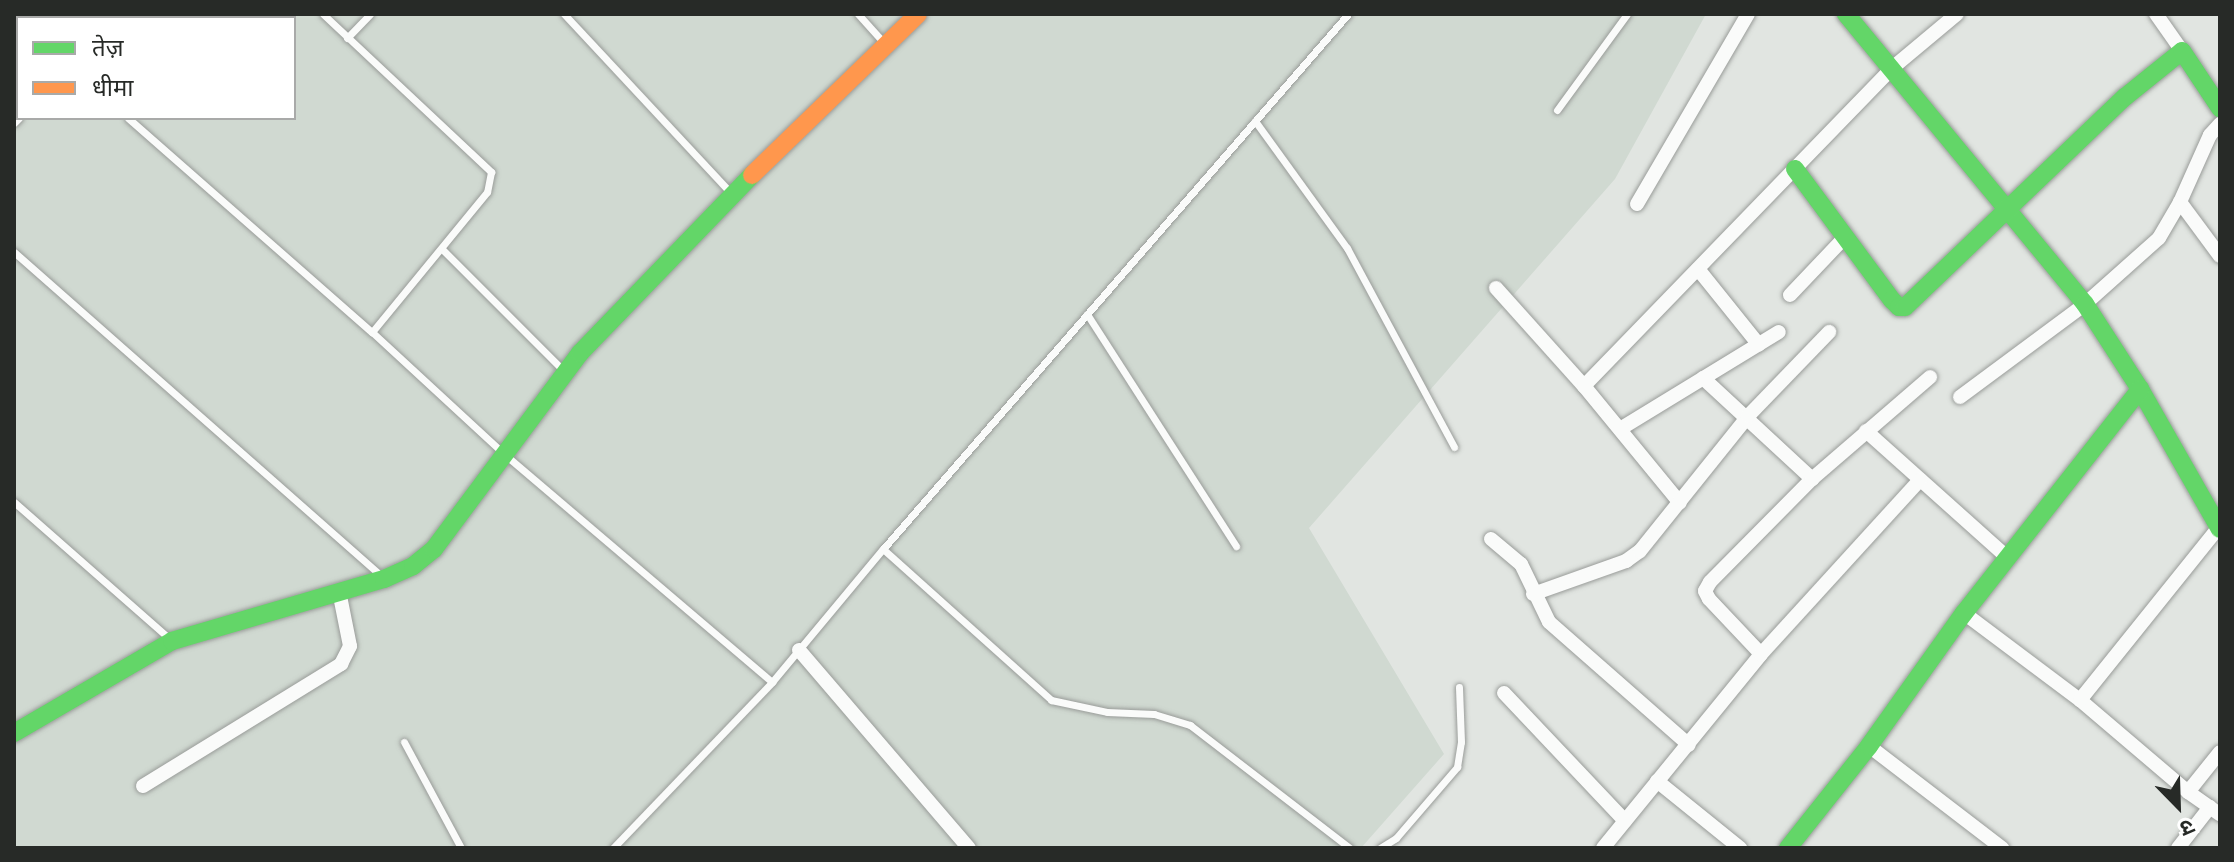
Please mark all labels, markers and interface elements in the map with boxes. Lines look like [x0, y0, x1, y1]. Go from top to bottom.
legend [16, 16, 296, 120]
text: तेज़ [92, 30, 124, 63]
text: धीमा [92, 70, 134, 103]
north arrow [2138, 766, 2218, 846]
text: उ [2176, 812, 2199, 844]

